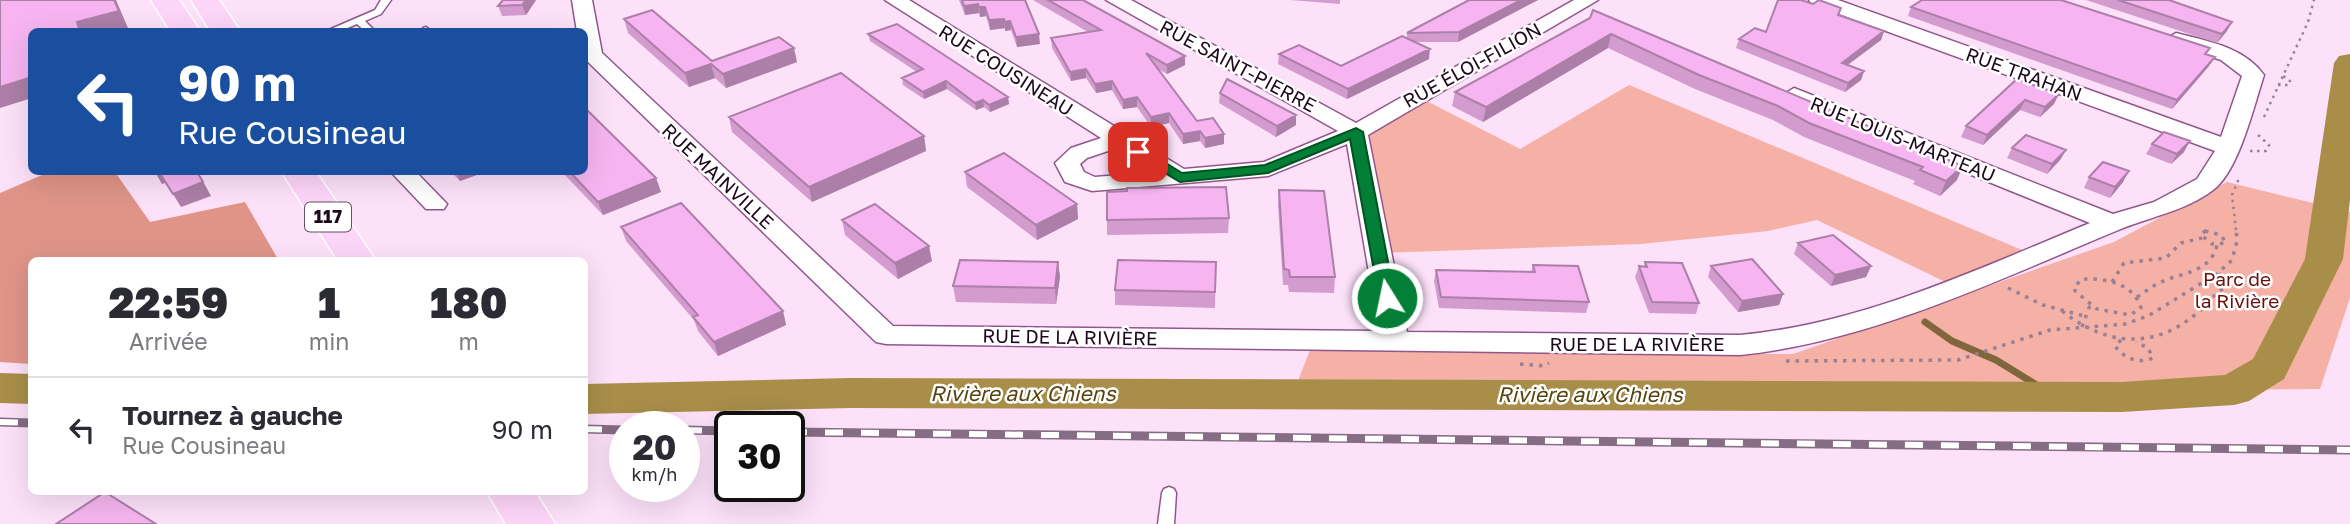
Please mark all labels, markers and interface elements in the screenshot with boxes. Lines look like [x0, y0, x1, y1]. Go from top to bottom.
street label: RUE SAINT-PIERRE [1156, 15, 1320, 117]
street label: RUE ÉLOI-FILION [1399, 17, 1545, 112]
street label: RUE COUSINEAU [935, 19, 1078, 120]
street label: RUE TRAHAN [1963, 42, 2085, 105]
text: 90 m [178, 53, 296, 112]
icon: left [63, 56, 154, 147]
street label: RUE LOUIS-MARTEAU [1807, 91, 1999, 186]
text: Rue Cousineau [178, 113, 407, 151]
street label: RUE MAINVILLE [658, 118, 779, 233]
pin [1108, 122, 1168, 182]
icon: arrive [1119, 133, 1157, 171]
road number: 117 [305, 202, 351, 232]
position arrow [1350, 261, 1424, 335]
park label: Parc de la Rivière [2195, 267, 2279, 312]
text: 22:59 [109, 277, 228, 327]
text: 1 [318, 277, 340, 327]
text: 180 [430, 277, 507, 327]
street label: RUE DE LA RIVIÈRE [982, 323, 1158, 350]
text: Arrivée [129, 327, 208, 355]
text: min [309, 327, 349, 355]
text: m [459, 327, 479, 355]
street label: RUE DE LA RIVIÈRE [1549, 332, 1725, 355]
water label: Rivière aux Chiens [930, 380, 1117, 406]
water label: Rivière aux Chiens [1497, 381, 1684, 407]
text: Tournez à gauche [122, 400, 343, 431]
icon: left [63, 411, 101, 449]
speed limit sign: 30 [714, 411, 805, 502]
text: 90 m [492, 414, 553, 445]
text: 20 [632, 426, 677, 468]
text: Rue Cousineau [122, 431, 286, 459]
text: km/h [632, 463, 677, 485]

